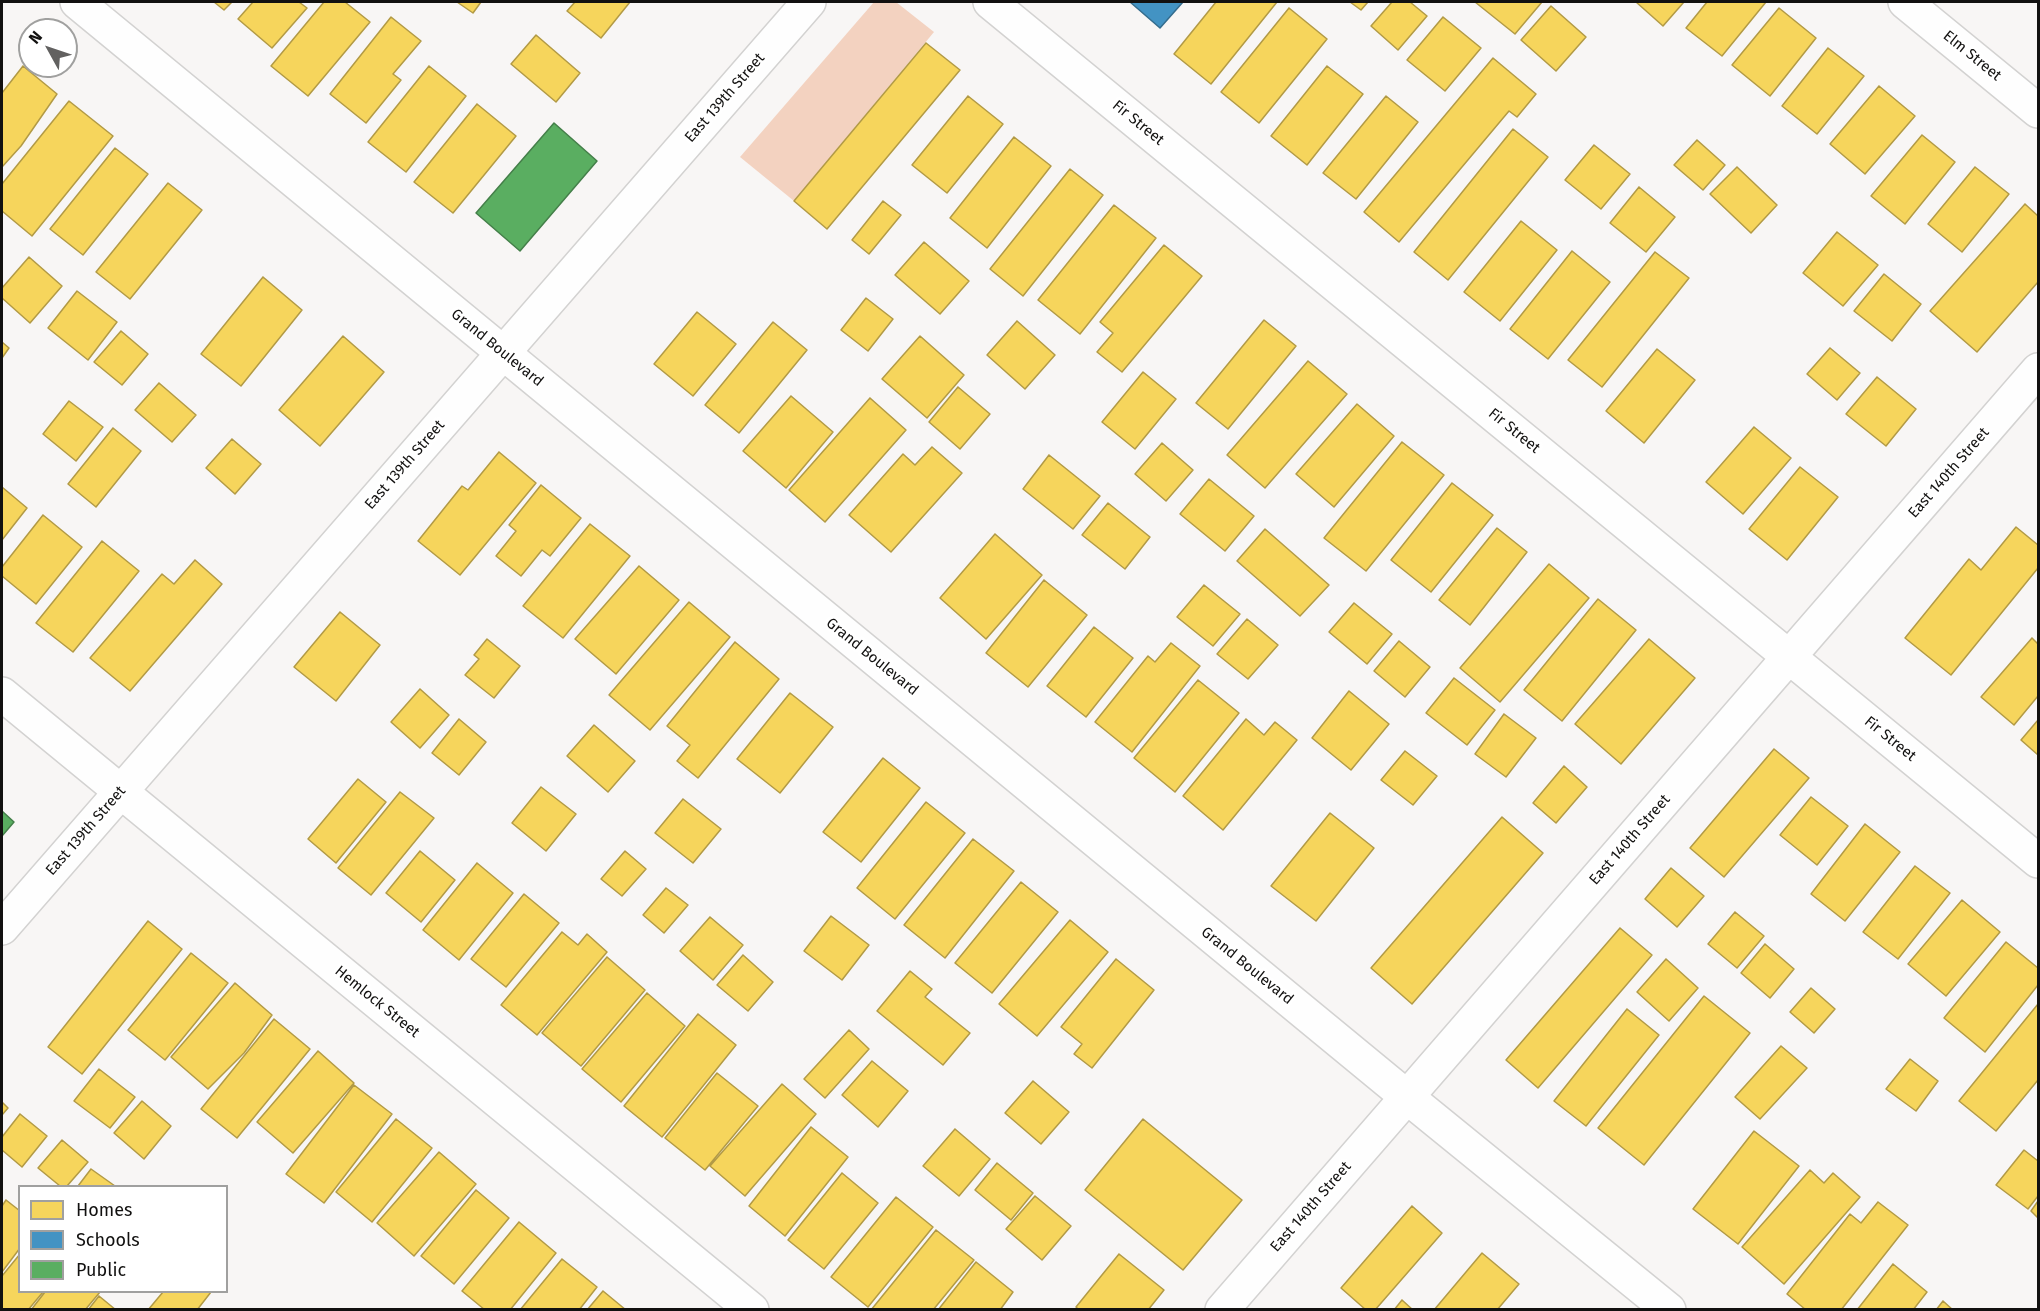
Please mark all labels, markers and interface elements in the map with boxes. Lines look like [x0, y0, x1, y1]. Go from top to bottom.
north arrow [18, 18, 78, 78]
text: N [25, 27, 46, 48]
street label: Elm Street [1939, 27, 2005, 85]
street label: East 139th Street [681, 50, 769, 146]
street label: Fir Street [1108, 97, 1168, 149]
street label: Grand Boulevard [447, 305, 547, 391]
street label: Fir Street [1484, 405, 1544, 457]
street label: East 139th Street [361, 417, 449, 513]
street label: East 140th Street [1905, 424, 1993, 522]
street label: Grand Boulevard [822, 614, 922, 700]
street label: Fir Street [1860, 713, 1920, 765]
street label: East 139th Street [42, 783, 130, 879]
street label: East 140th Street [1586, 791, 1674, 889]
street label: Grand Boulevard [1197, 923, 1297, 1009]
street label: Hemlock Street [331, 962, 423, 1042]
street label: East 140th Street [1267, 1158, 1355, 1256]
legend [18, 1185, 228, 1293]
text: Homes [76, 1199, 132, 1221]
text: Schools [76, 1229, 140, 1251]
text: Public [76, 1259, 126, 1281]

